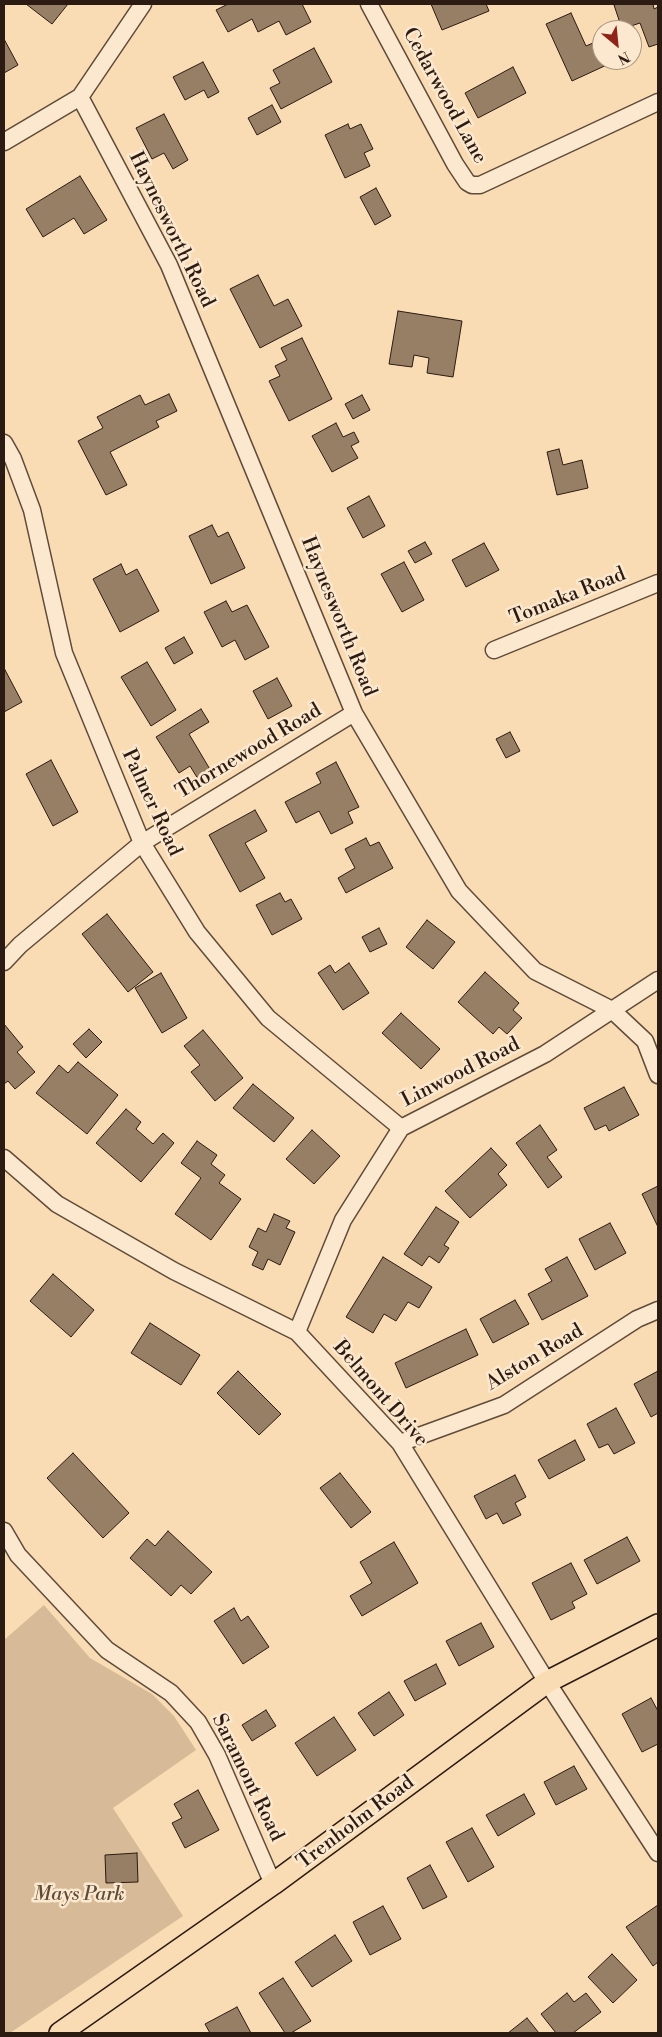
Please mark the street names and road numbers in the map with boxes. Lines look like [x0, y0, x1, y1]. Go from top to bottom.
street label: Cedarwood Lane [397, 24, 491, 168]
street label: Haynesworth Road [123, 148, 219, 312]
street label: Haynesworth Road [295, 533, 381, 701]
street label: Tomaka Road [507, 563, 629, 631]
street label: Thornewood Road [172, 699, 326, 805]
street label: Palmer Road [116, 746, 186, 860]
street label: Linwood Road [398, 1033, 524, 1113]
street label: Alston Road [482, 1320, 588, 1396]
street label: Belmont Drive [327, 1336, 433, 1452]
street label: Saramont Road [206, 1710, 288, 1846]
street label: Trenholm Road [293, 1771, 419, 1875]

